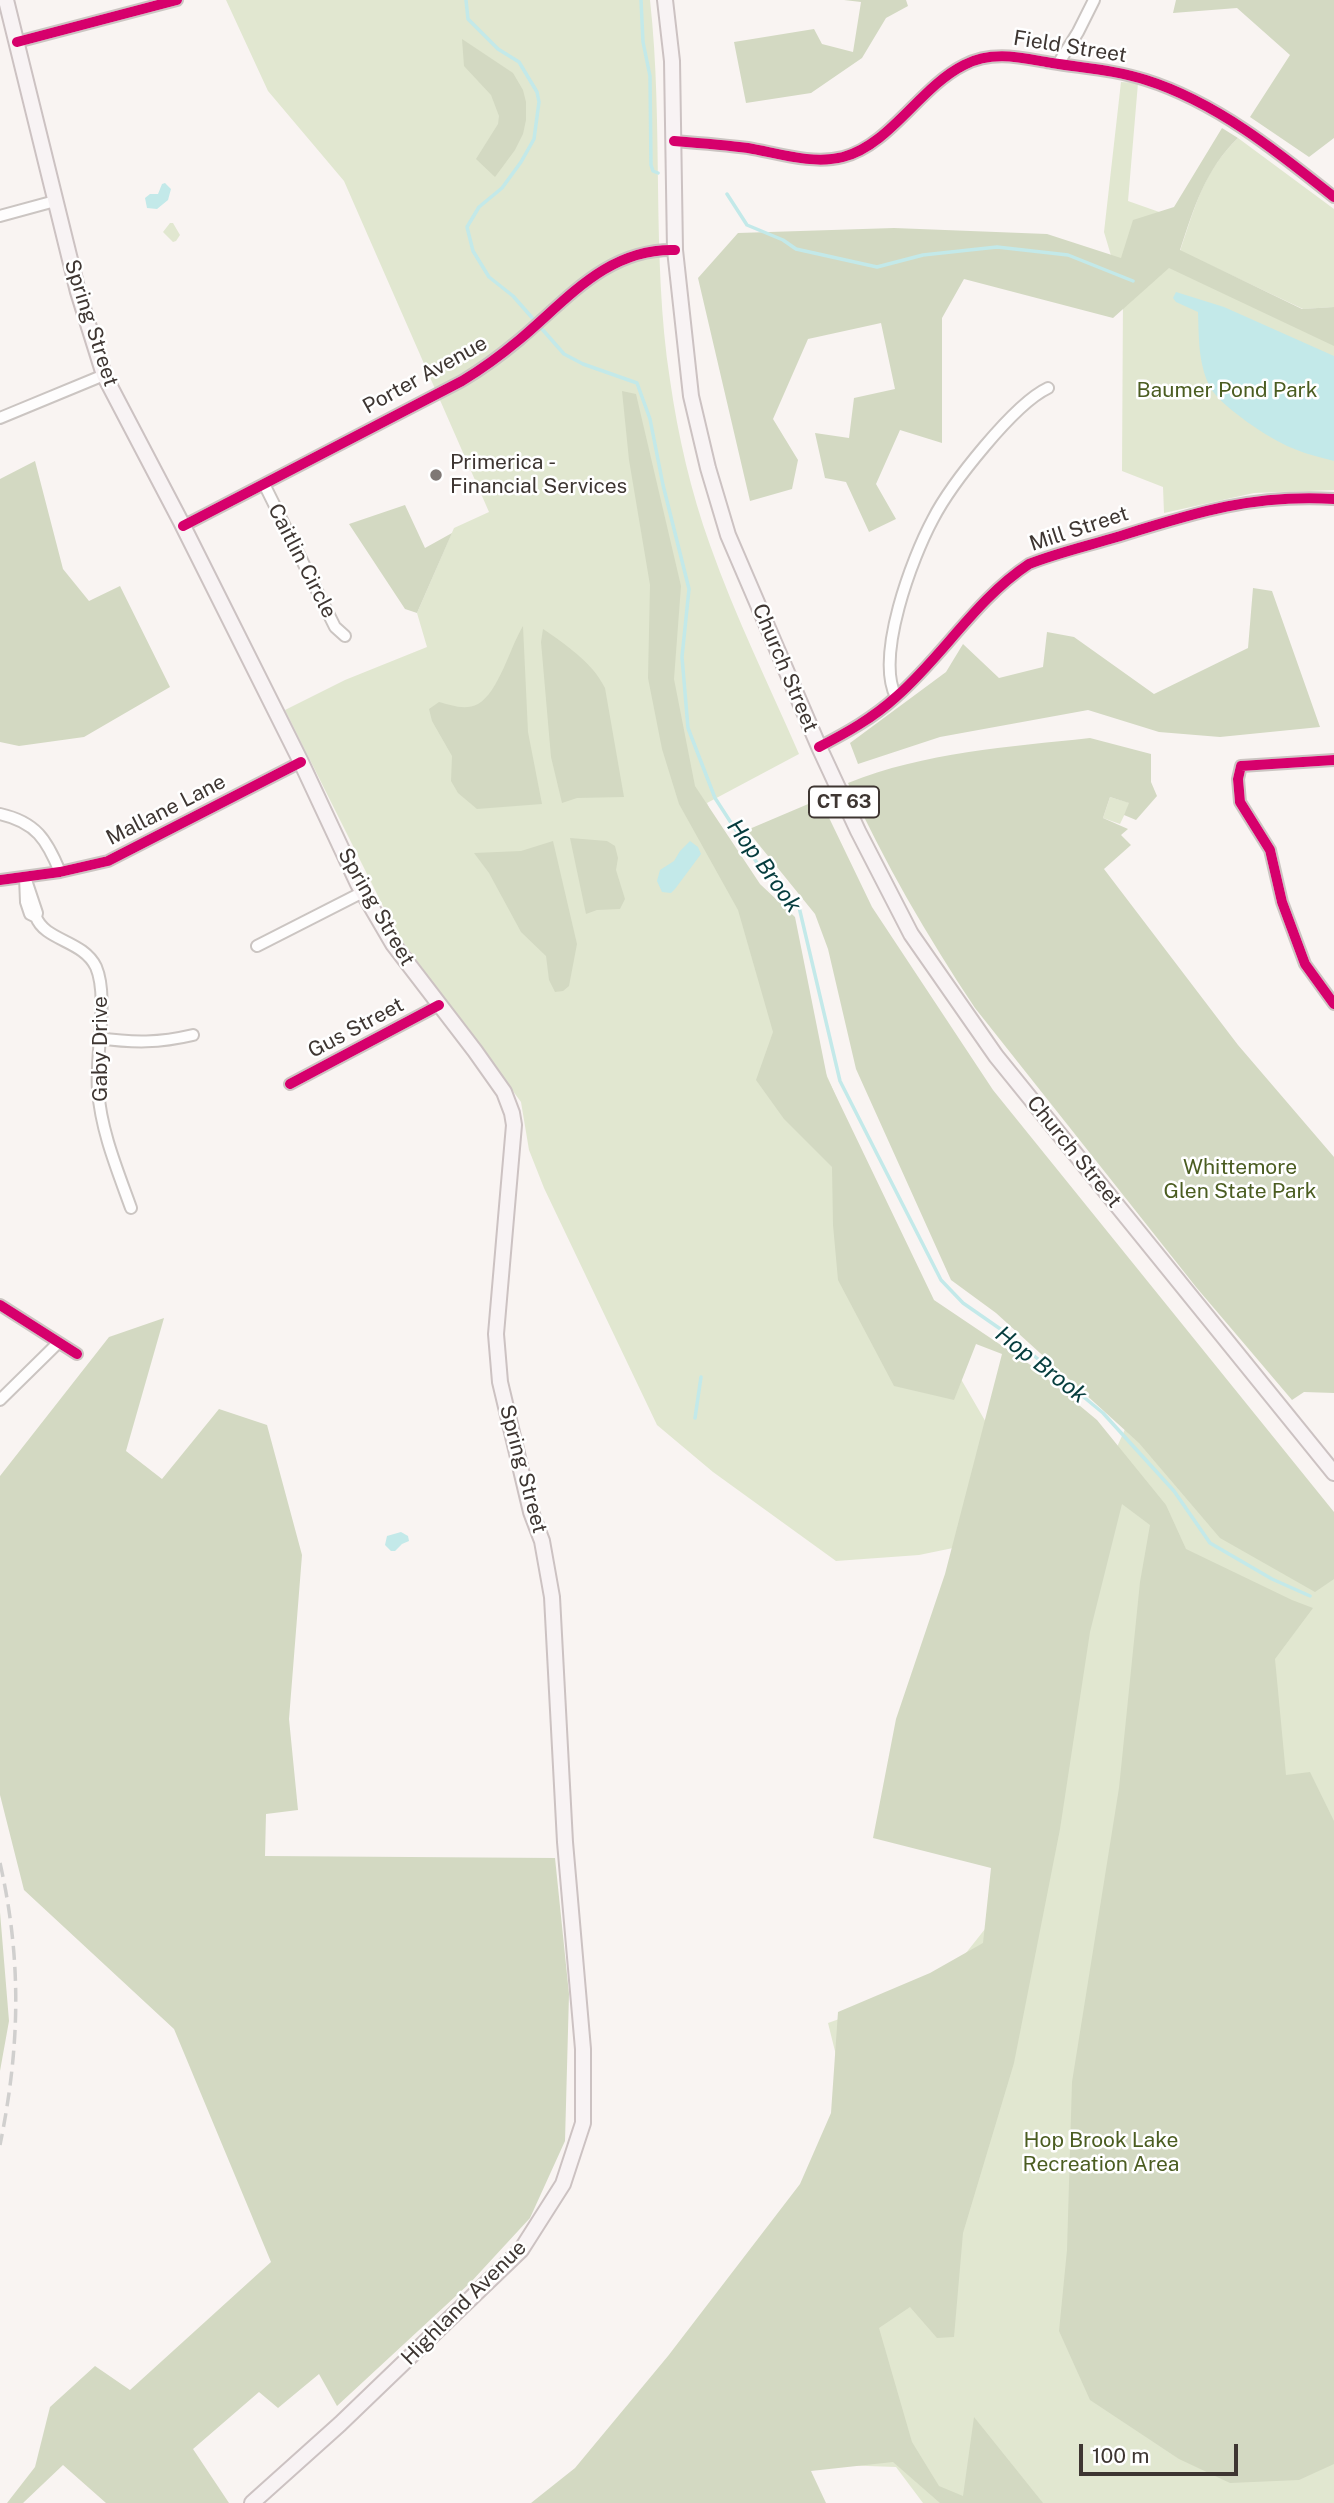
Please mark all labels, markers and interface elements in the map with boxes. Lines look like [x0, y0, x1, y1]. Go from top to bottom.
street label: Field Street [1012, 26, 1128, 68]
street label: Spring Street [59, 256, 123, 390]
street label: Porter Avenue [358, 330, 492, 420]
park label: Baumer Pond Park [1137, 378, 1317, 404]
place label: Primerica - Financial Services [450, 450, 627, 500]
marker: Primerica - Financial Services [428, 467, 444, 483]
street label: Caitlin Circle [262, 500, 342, 622]
street label: Mill Street [1026, 501, 1132, 557]
street label: Church Street [747, 600, 823, 736]
street label: Mallane Lane [102, 769, 230, 851]
road number: CT 63 [809, 786, 879, 818]
water label: Hop Brook [721, 814, 807, 918]
street label: Spring Street [332, 844, 420, 970]
street label: Gus Street [304, 992, 408, 1064]
street label: Gaby Drive [88, 996, 114, 1102]
street label: Church Street [1021, 1091, 1127, 1213]
park label: Whittemore Glen State Park [1164, 1155, 1316, 1205]
water label: Hop Brook [990, 1321, 1092, 1409]
street label: Spring Street [494, 1402, 552, 1536]
park label: Hop Brook Lake Recreation Area [1023, 2128, 1179, 2178]
street label: Highland Avenue [396, 2235, 532, 2371]
scale bar [1082, 2430, 1241, 2474]
text: 100 m [1092, 2443, 1149, 2468]

